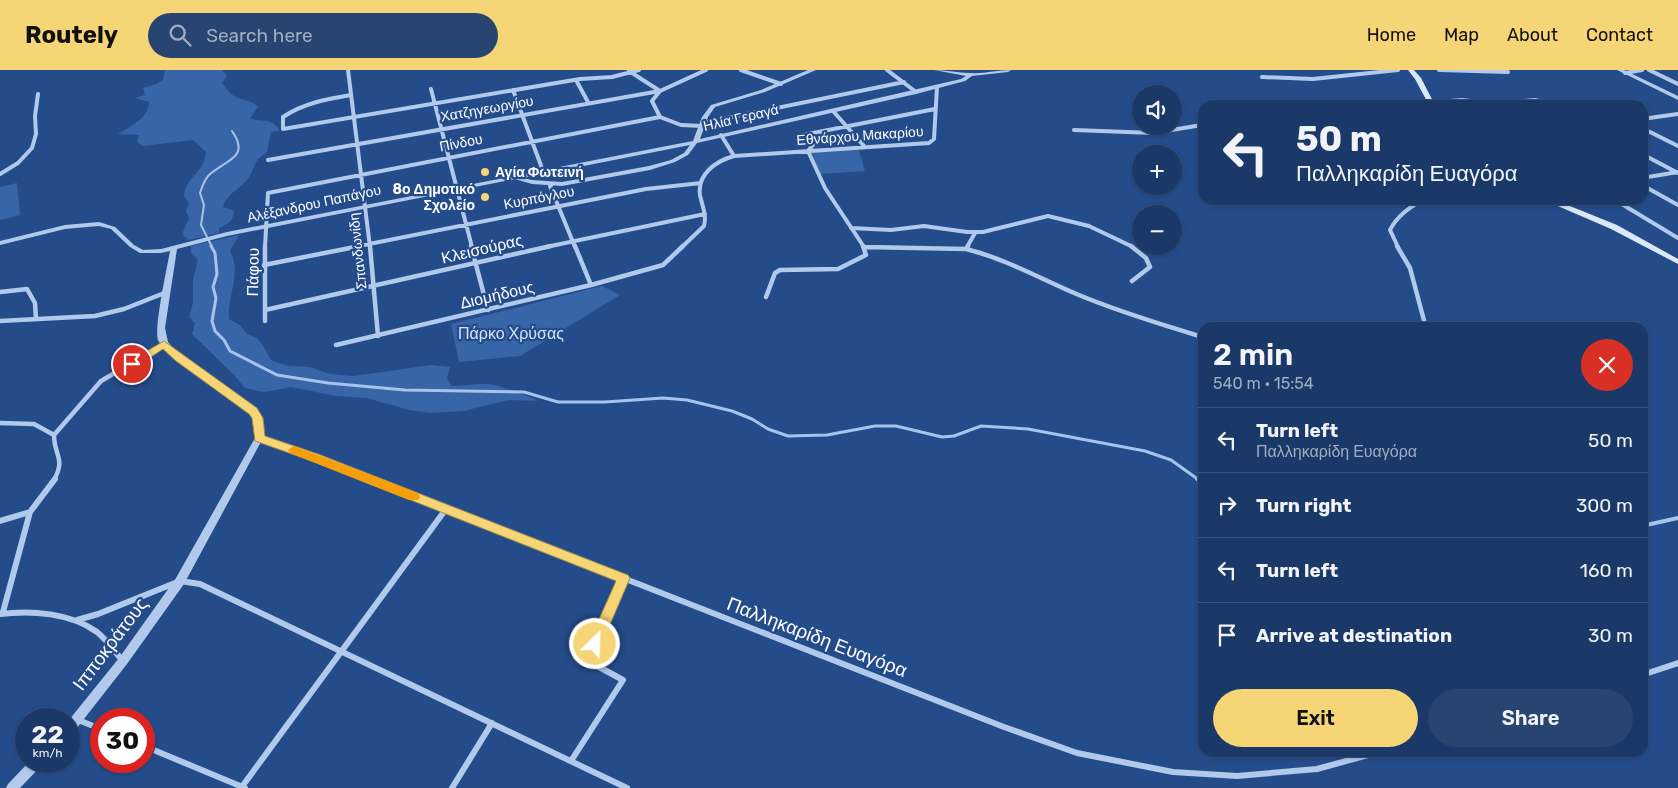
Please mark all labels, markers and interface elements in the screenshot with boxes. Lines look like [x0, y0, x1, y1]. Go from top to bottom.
search box [148, 13, 498, 58]
text: Routely [25, 21, 118, 49]
icon: search [166, 21, 194, 49]
text: Search here [206, 24, 313, 47]
text: Home [1367, 24, 1416, 46]
text: Map [1444, 24, 1479, 46]
text: About [1507, 24, 1558, 46]
text: Contact [1586, 24, 1653, 46]
map controls [1132, 85, 1182, 255]
button: sound [1132, 85, 1182, 135]
street label: Χατζηγεωργίου [439, 92, 535, 126]
street label: Ηλία Γεραγά [702, 101, 780, 135]
text: 50 m [1296, 118, 1382, 160]
icon: left [1213, 120, 1278, 185]
street label: Εθνάρχου Μακαρίου [796, 123, 924, 149]
street label: Πίνδου [438, 131, 484, 155]
button: + [1132, 145, 1182, 195]
text: Παλληκαρίδη Ευαγόρα [1296, 160, 1517, 187]
place label: Αγία Φωτεινή [495, 164, 584, 181]
marker: Αγία Φωτεινή [479, 166, 491, 178]
place label: 8ο Δημοτικό Σχολείο [393, 181, 475, 214]
street label: Αλέξανδρου Παπάγου [246, 182, 382, 226]
street label: Κυρπόγλου [502, 183, 576, 213]
marker: 8ο Δημοτικό Σχολείο [479, 191, 491, 203]
button: − [1132, 205, 1182, 255]
street label: Σπανδωνίδη [346, 212, 370, 290]
street label: Κλεισούρας [439, 230, 525, 268]
street label: Πάφου [243, 247, 263, 297]
street label: Διομήδους [458, 277, 536, 313]
park label: Πάρκο Χρύσας [458, 324, 564, 343]
text: 2 min [1213, 337, 1293, 373]
button: close [1581, 339, 1633, 391]
pin [111, 343, 153, 385]
icon: arrive [118, 350, 146, 378]
text: 540 m · 15:54 [1213, 374, 1314, 393]
text: Turn left [1256, 419, 1338, 442]
icon: left [1213, 426, 1241, 454]
text: 50 m [1588, 429, 1633, 452]
text: Παλληκαρίδη Ευαγόρα [1256, 442, 1417, 461]
icon: right [1213, 491, 1241, 519]
text: Turn right [1256, 494, 1351, 517]
text: 300 m [1576, 494, 1633, 517]
icon: left [1213, 556, 1241, 584]
text: Turn left [1256, 559, 1338, 582]
text: 160 m [1580, 559, 1633, 582]
street label: Παλληκαρίδη Ευαγόρα [724, 592, 910, 682]
street label: Ιπποκράτους [68, 593, 152, 695]
position arrow [568, 617, 620, 669]
icon: arrive [1213, 621, 1241, 649]
text: Arrive at destination [1256, 624, 1452, 647]
text: 30 m [1588, 624, 1633, 647]
button: Exit [1213, 689, 1418, 747]
button: Share [1428, 689, 1633, 747]
speed limit sign: 30 [90, 708, 155, 773]
text: 22 [31, 720, 64, 749]
text: km/h [33, 746, 62, 760]

